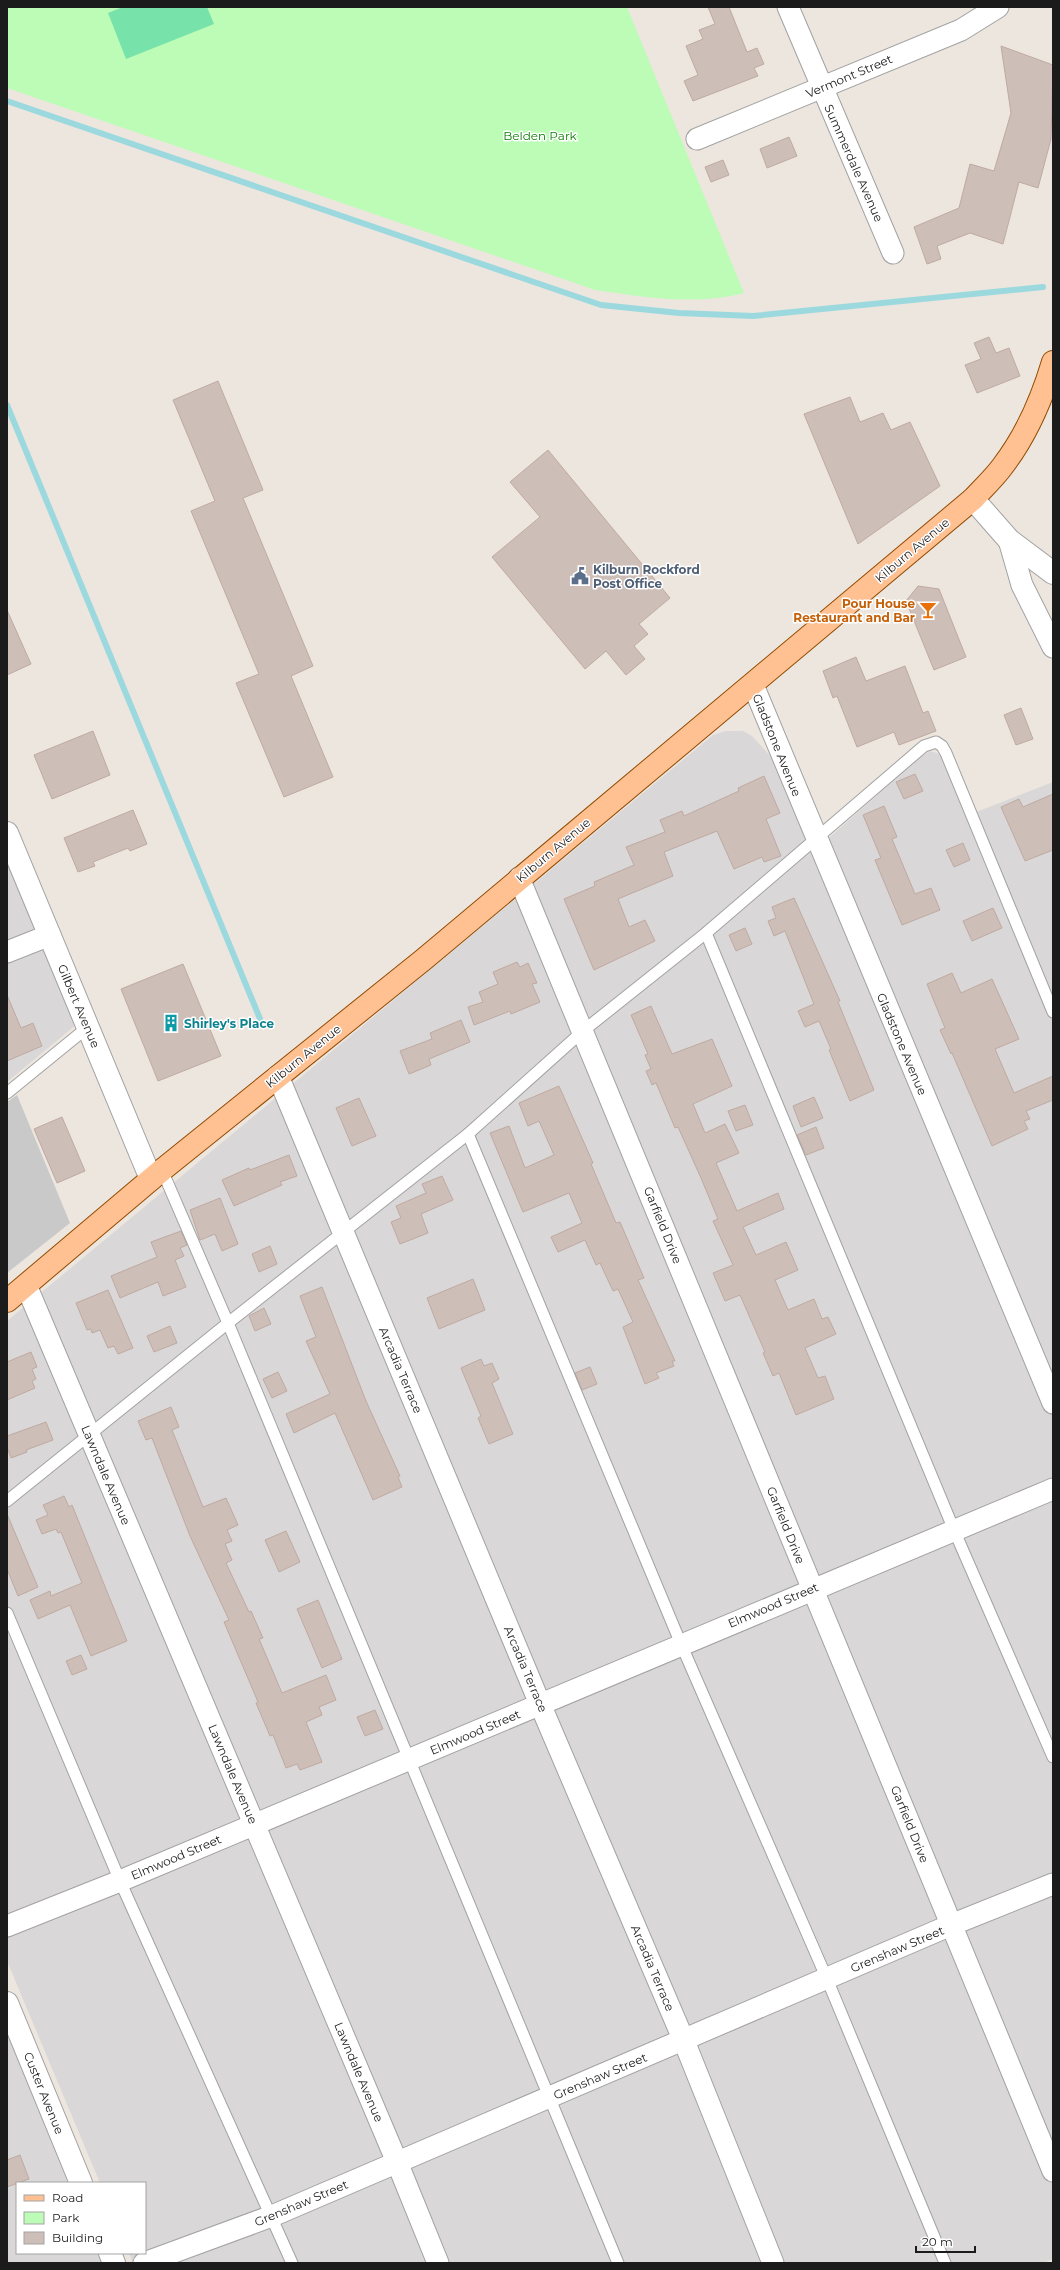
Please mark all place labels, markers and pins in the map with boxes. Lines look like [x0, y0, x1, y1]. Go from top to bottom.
place label: Kilburn Rockford Post Office [593, 562, 700, 591]
public building icon: Kilburn Rockford Post Office [570, 566, 590, 586]
place label: Pour House Restaurant and Bar [793, 596, 915, 625]
bar icon: Pour House Restaurant and Bar [918, 600, 938, 620]
building icon: Shirley's Place [161, 1013, 181, 1033]
place label: Shirley's Place [184, 1016, 274, 1031]

